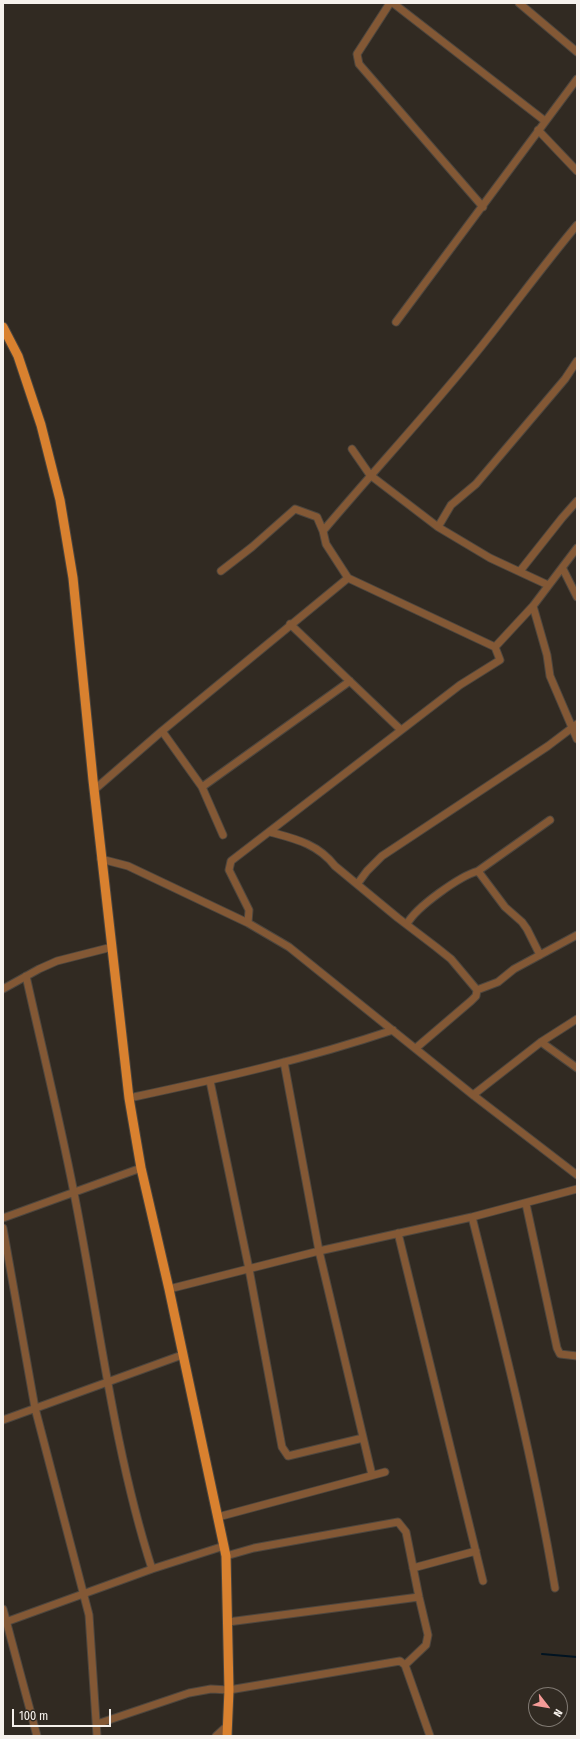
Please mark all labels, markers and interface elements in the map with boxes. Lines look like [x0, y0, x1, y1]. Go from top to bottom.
north arrow [528, 1687, 568, 1727]
scale bar [14, 1701, 113, 1727]
text: N [551, 1707, 565, 1719]
text: 100 m [19, 1709, 48, 1723]

